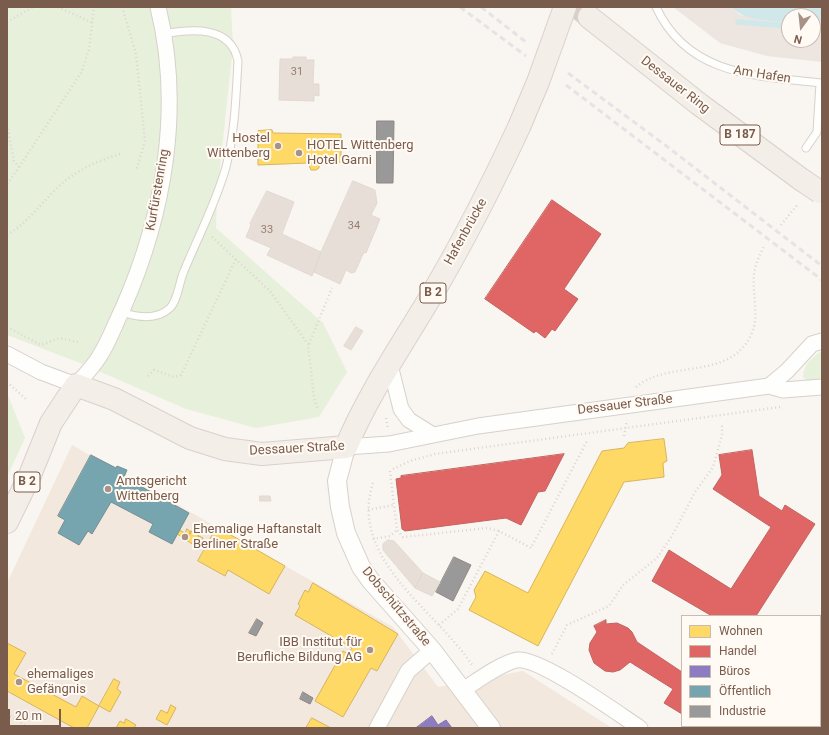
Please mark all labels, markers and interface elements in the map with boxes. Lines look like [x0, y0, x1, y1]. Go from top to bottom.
north arrow [781, 8, 821, 48]
text: N [793, 32, 803, 46]
street label: Dessauer Ring [637, 53, 713, 117]
street label: Am Hafen [732, 63, 792, 87]
house number: 31 [291, 65, 303, 79]
road number: B 187 [720, 125, 760, 145]
place label: Hostel Wittenberg [207, 131, 270, 162]
place label: HOTEL Wittenberg Hotel Garni [307, 138, 413, 169]
marker: Hostel Wittenberg [273, 141, 283, 151]
street label: Kurfürstenring [143, 148, 173, 232]
marker: HOTEL Wittenberg Hotel Garni [294, 148, 304, 158]
street label: Hafenbrücke [441, 196, 491, 268]
house number: 34 [348, 219, 360, 233]
house number: 33 [261, 223, 273, 237]
road number: B 2 [420, 283, 446, 303]
street label: Dessauer Straße [577, 391, 673, 419]
street label: Dessauer Straße [249, 439, 345, 459]
road number: B 2 [14, 472, 40, 492]
place label: Amtsgericht Wittenberg [116, 474, 187, 505]
marker: Amtsgericht Wittenberg [103, 484, 113, 494]
place label: Ehemalige Haftanstalt Berliner Straße [193, 522, 321, 553]
marker: Ehemalige Haftanstalt Berliner Straße [180, 532, 190, 542]
street label: Dobschützstraße [358, 564, 434, 650]
legend [681, 615, 821, 727]
text: Wohnen [719, 624, 763, 638]
place label: IBB Institut für Berufliche Bildung AG [237, 635, 362, 666]
text: Handel [719, 644, 757, 658]
marker: IBB Institut für Berufliche Bildung AG [365, 645, 375, 655]
text: Büros [719, 664, 750, 678]
place label: ehemaliges Gefängnis [27, 667, 94, 698]
marker: ehemaliges Gefängnis [14, 677, 24, 687]
text: Öffentlich [719, 684, 771, 698]
scale bar [10, 701, 63, 727]
text: Industrie [719, 704, 766, 718]
text: 20 m [15, 709, 42, 723]

